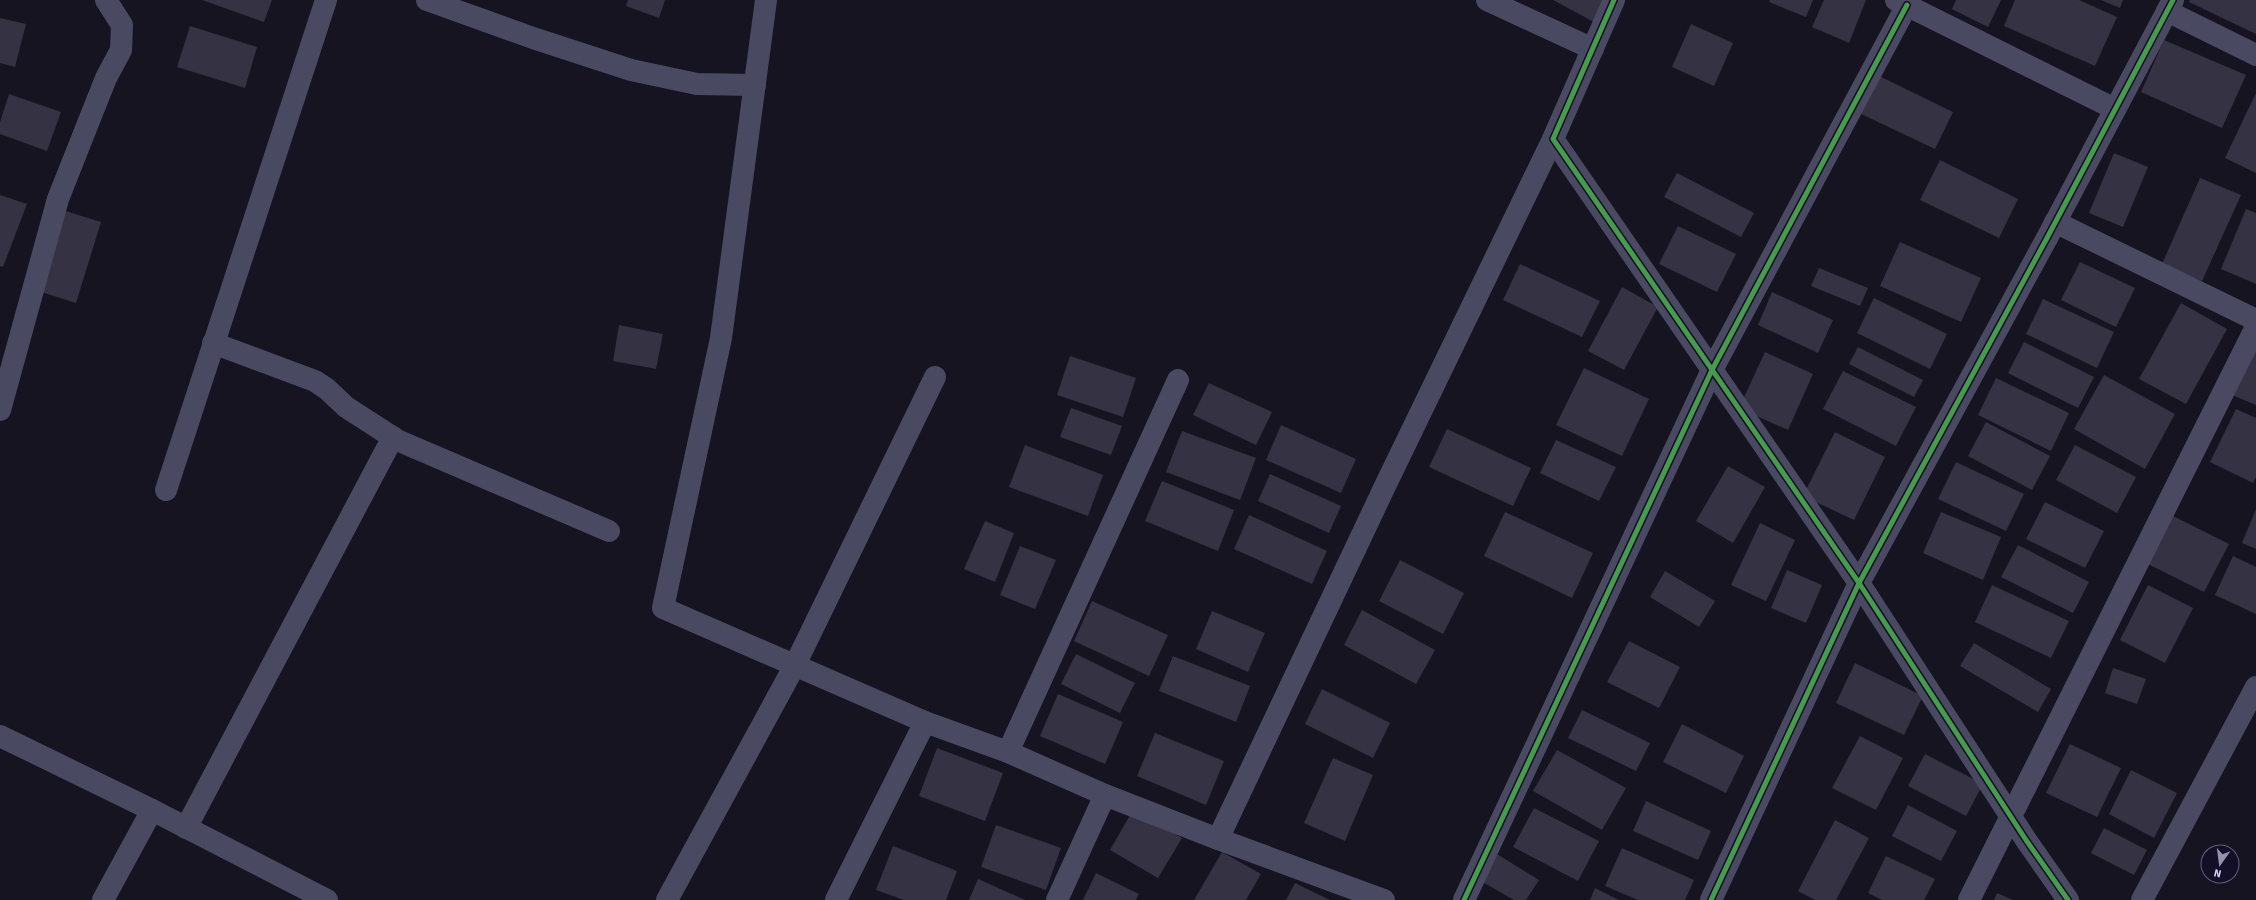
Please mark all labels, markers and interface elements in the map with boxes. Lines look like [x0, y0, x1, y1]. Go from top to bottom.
north arrow [2200, 844, 2240, 884]
text: N [2212, 865, 2223, 881]

